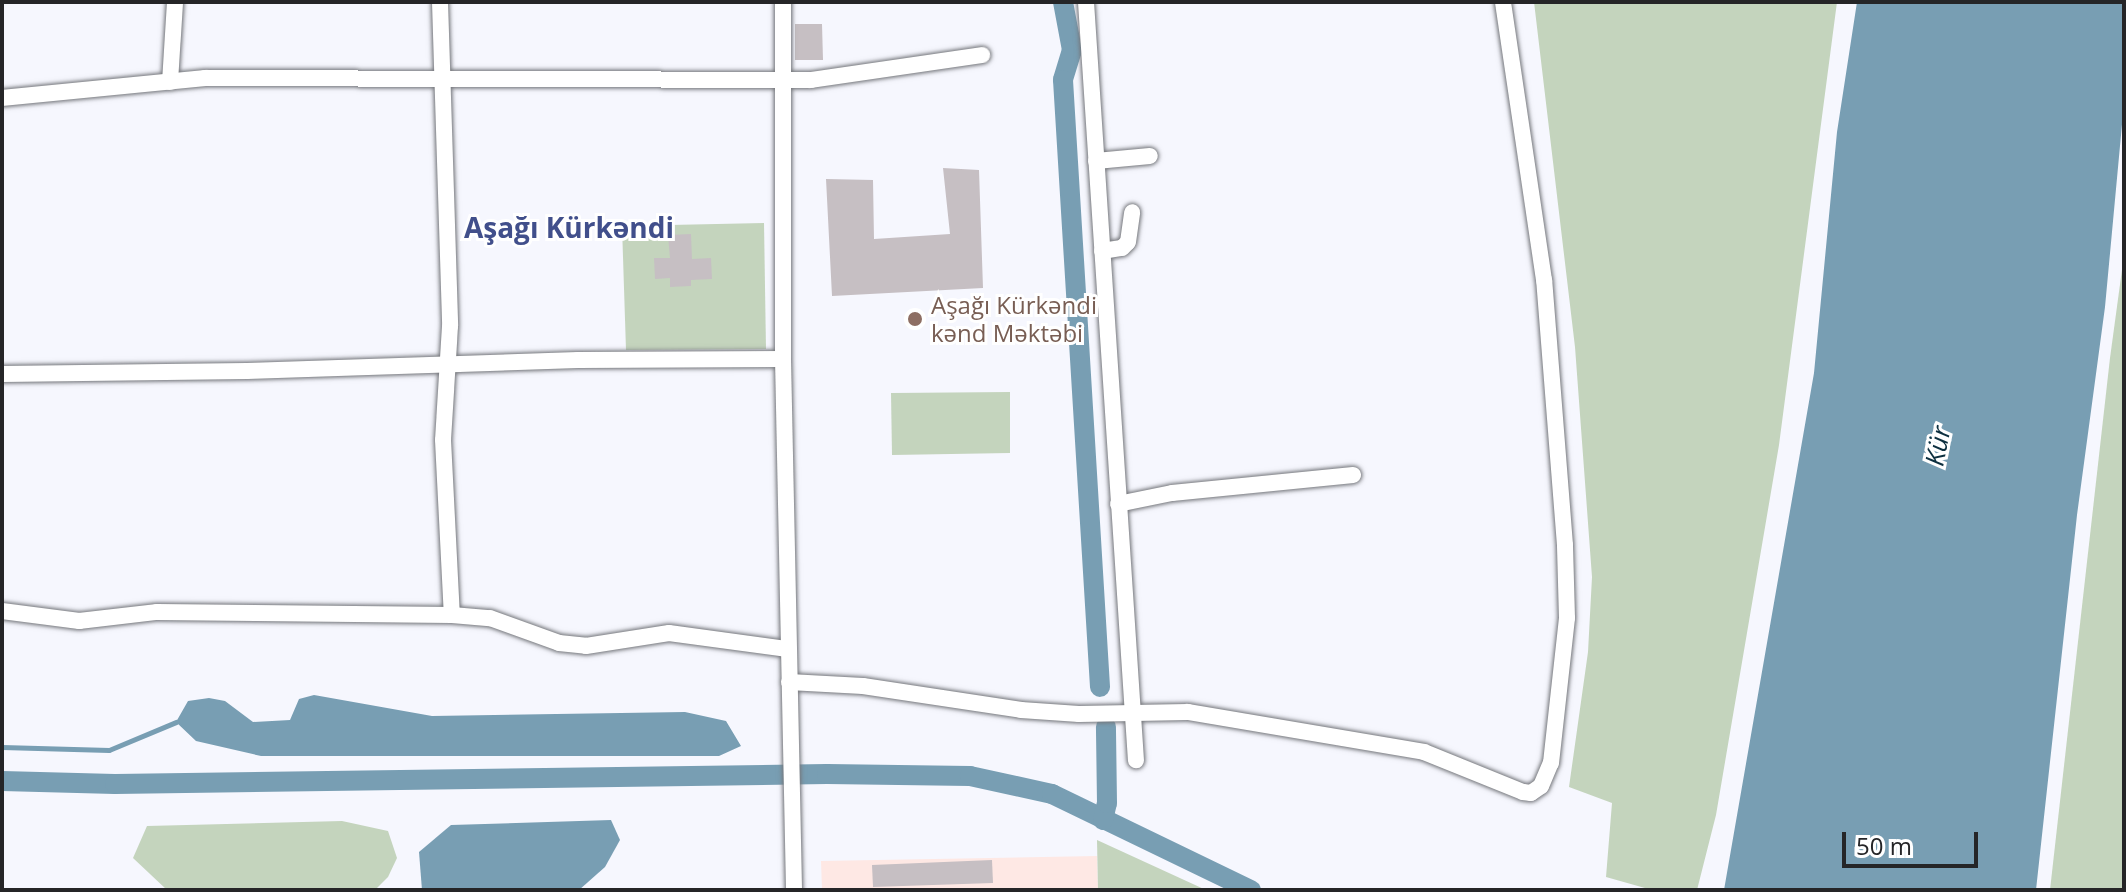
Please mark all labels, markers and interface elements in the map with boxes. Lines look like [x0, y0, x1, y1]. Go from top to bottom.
district label: Aşağı Kürkəndi [464, 210, 674, 244]
place label: Aşağı Kürkəndi kənd Məktəbi [931, 291, 1097, 347]
marker: Aşağı Kürkəndi kənd Məktəbi [906, 310, 924, 328]
water label: Kür [1919, 423, 1957, 469]
scale bar [1846, 816, 1982, 866]
text: 50 m [1856, 829, 1912, 862]

